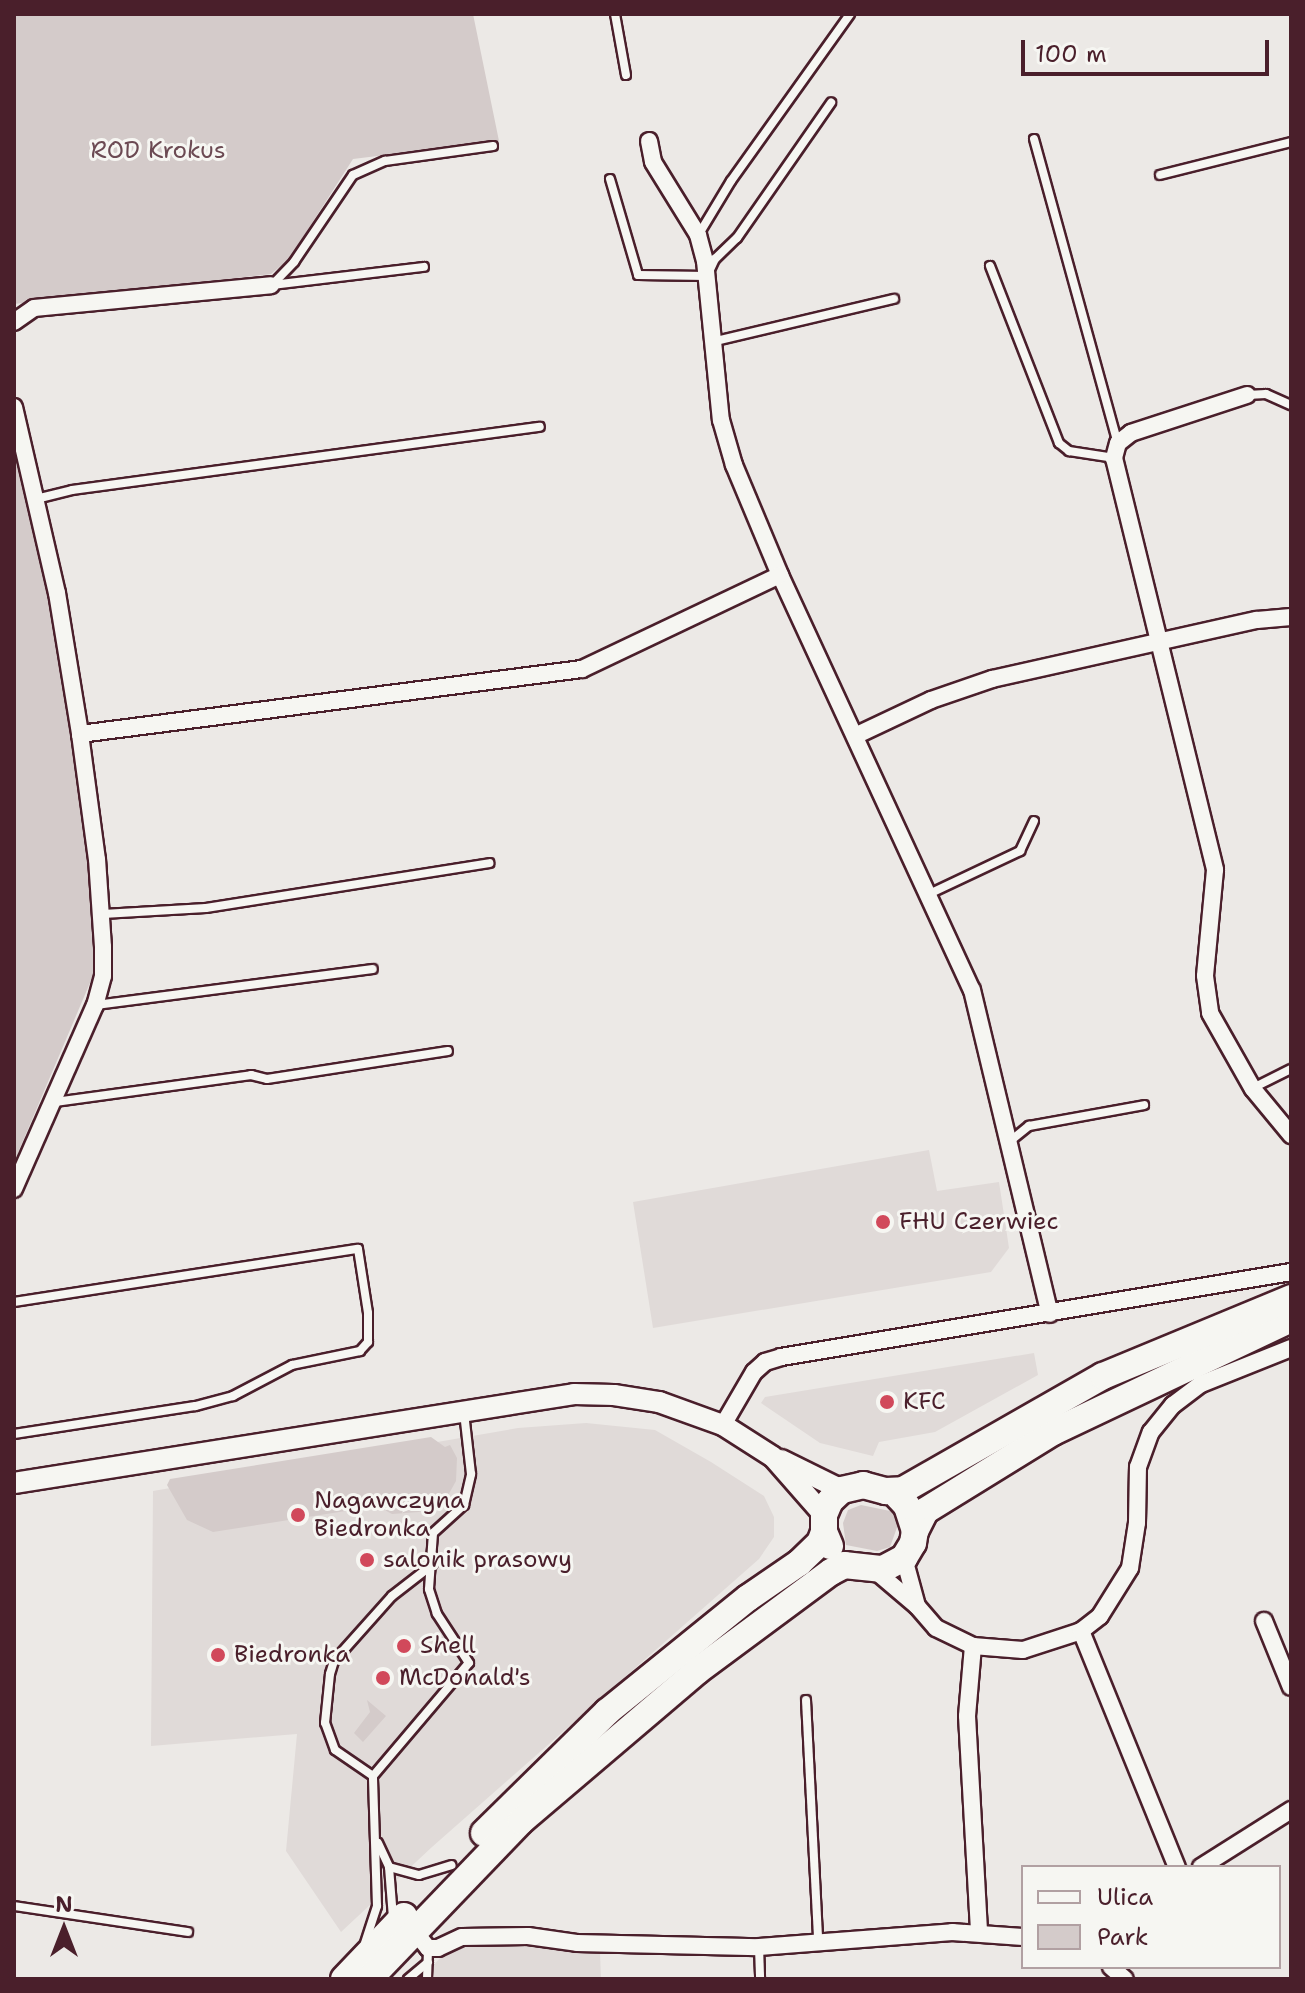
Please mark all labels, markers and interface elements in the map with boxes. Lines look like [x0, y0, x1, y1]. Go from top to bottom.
scale bar [1025, 24, 1273, 74]
text: 100 m [1035, 38, 1107, 70]
park label: ROD Krokus [90, 137, 226, 165]
place label: FHU Czerwiec [899, 1208, 1059, 1236]
marker: FHU Czerwiec [874, 1213, 892, 1231]
place label: KFC [903, 1388, 946, 1416]
marker: KFC [878, 1393, 896, 1411]
place label: Nagawczyna Biedronka [314, 1487, 465, 1543]
marker: Nagawczyna Biedronka [289, 1506, 307, 1524]
place label: salonik prasowy [383, 1546, 572, 1574]
marker: salonik prasowy [358, 1551, 376, 1569]
place label: Shell [420, 1632, 476, 1660]
marker: Shell [395, 1637, 413, 1655]
place label: Biedronka [234, 1641, 350, 1669]
marker: Biedronka [209, 1646, 227, 1664]
place label: McDonald's [399, 1664, 531, 1692]
marker: McDonald's [374, 1669, 392, 1687]
legend [1021, 1865, 1281, 1969]
text: Ulica [1097, 1881, 1153, 1913]
north arrow [24, 1889, 104, 1969]
text: N [55, 1890, 73, 1919]
text: Park [1097, 1921, 1149, 1953]

